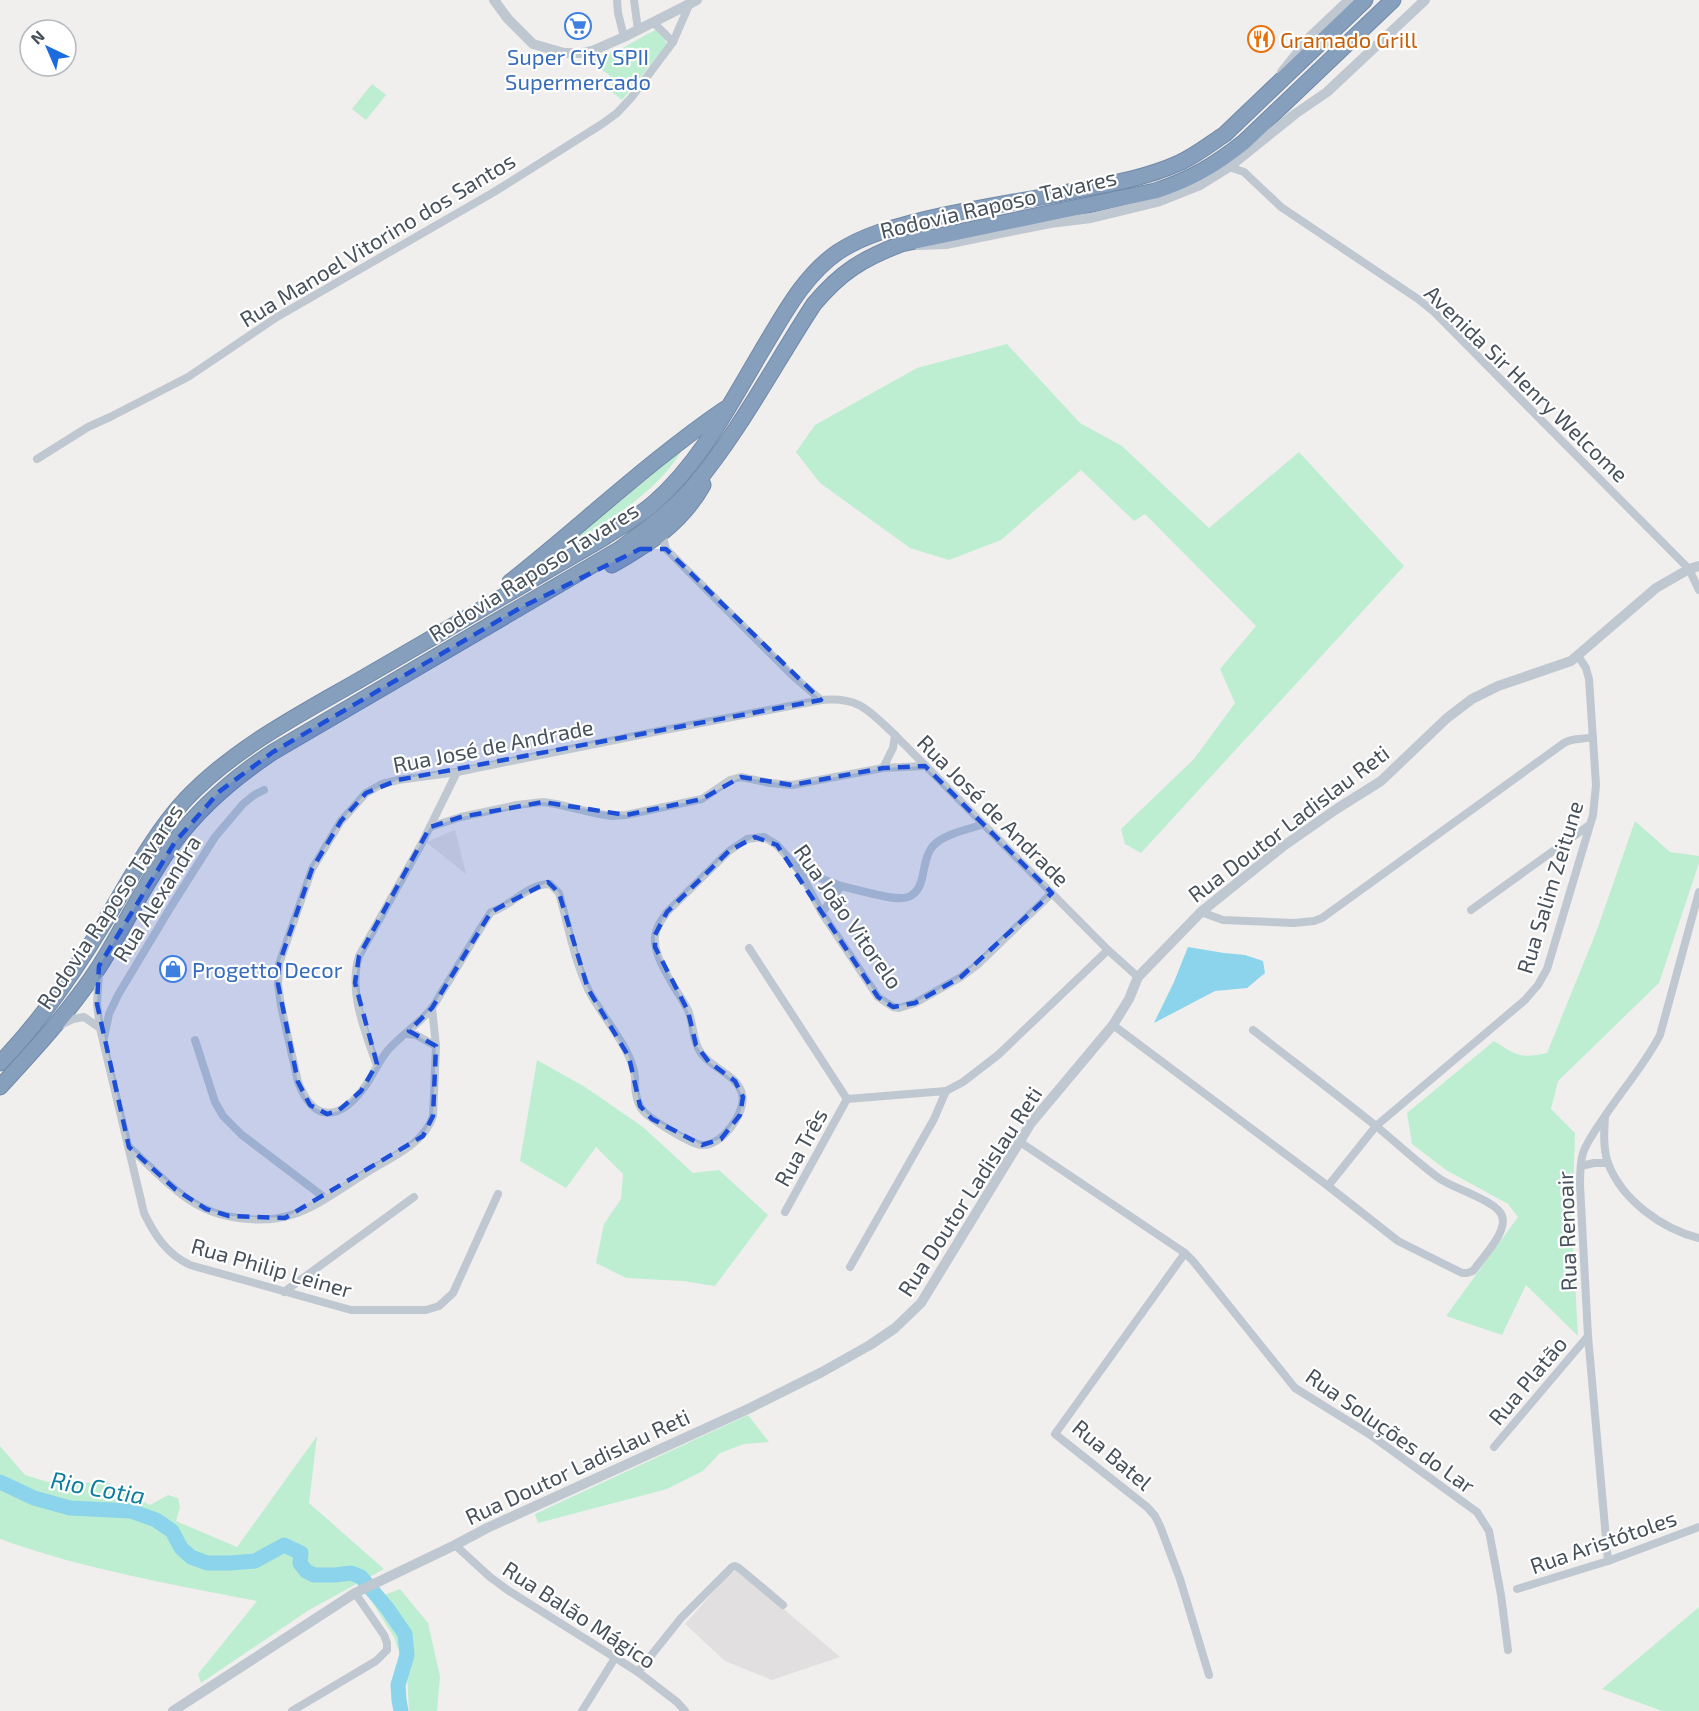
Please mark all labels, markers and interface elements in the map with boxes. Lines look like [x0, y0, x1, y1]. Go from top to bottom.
supermarket icon: Super City SPII Supermercado [563, 11, 593, 41]
north arrow [18, 18, 78, 78]
restaurant icon: Gramado Grill [1246, 24, 1276, 54]
text: N [26, 26, 48, 48]
place label: Gramado Grill [1280, 26, 1418, 52]
place label: Super City SPII Supermercado [505, 43, 651, 94]
street label: Rua Manoel Vitorino dos Santos [235, 146, 519, 332]
street label: Rodovia Raposo Tavares [877, 163, 1119, 243]
street label: Avenida Sir Henry Welcome [1420, 279, 1634, 487]
street label: Rodovia Raposo Tavares [423, 496, 643, 646]
street label: Rua José de Andrade [391, 713, 595, 777]
street label: Rua José de Andrade [913, 729, 1075, 891]
street label: Rua Doutor Ladislau Reti [1182, 739, 1394, 907]
street label: Rodovia Raposo Tavares [31, 798, 187, 1014]
street label: Rua Salim Zeitune [1510, 798, 1588, 976]
street label: Rua Alexandra [107, 830, 205, 966]
street label: Rua João Vitorelo [789, 839, 909, 993]
shop icon: Progetto Decor [158, 954, 188, 984]
place label: Progetto Decor [192, 956, 343, 982]
street label: Rua Doutor Ladislau Reti [891, 1081, 1047, 1301]
street label: Rua Três [768, 1104, 832, 1190]
street label: Rua Renoair [1551, 1170, 1581, 1291]
street label: Rua Philip Leiner [189, 1232, 356, 1302]
street label: Rua Platão [1482, 1330, 1572, 1430]
street label: Rua Soluções do Lar [1300, 1362, 1481, 1500]
street label: Rua Doutor Ladislau Reti [461, 1403, 693, 1529]
street label: Rua Batel [1068, 1413, 1158, 1495]
water label: Rio Cotia [49, 1464, 147, 1510]
street label: Rua Aristótoles [1526, 1504, 1680, 1578]
street label: Rua Balão Mágico [499, 1555, 661, 1673]

